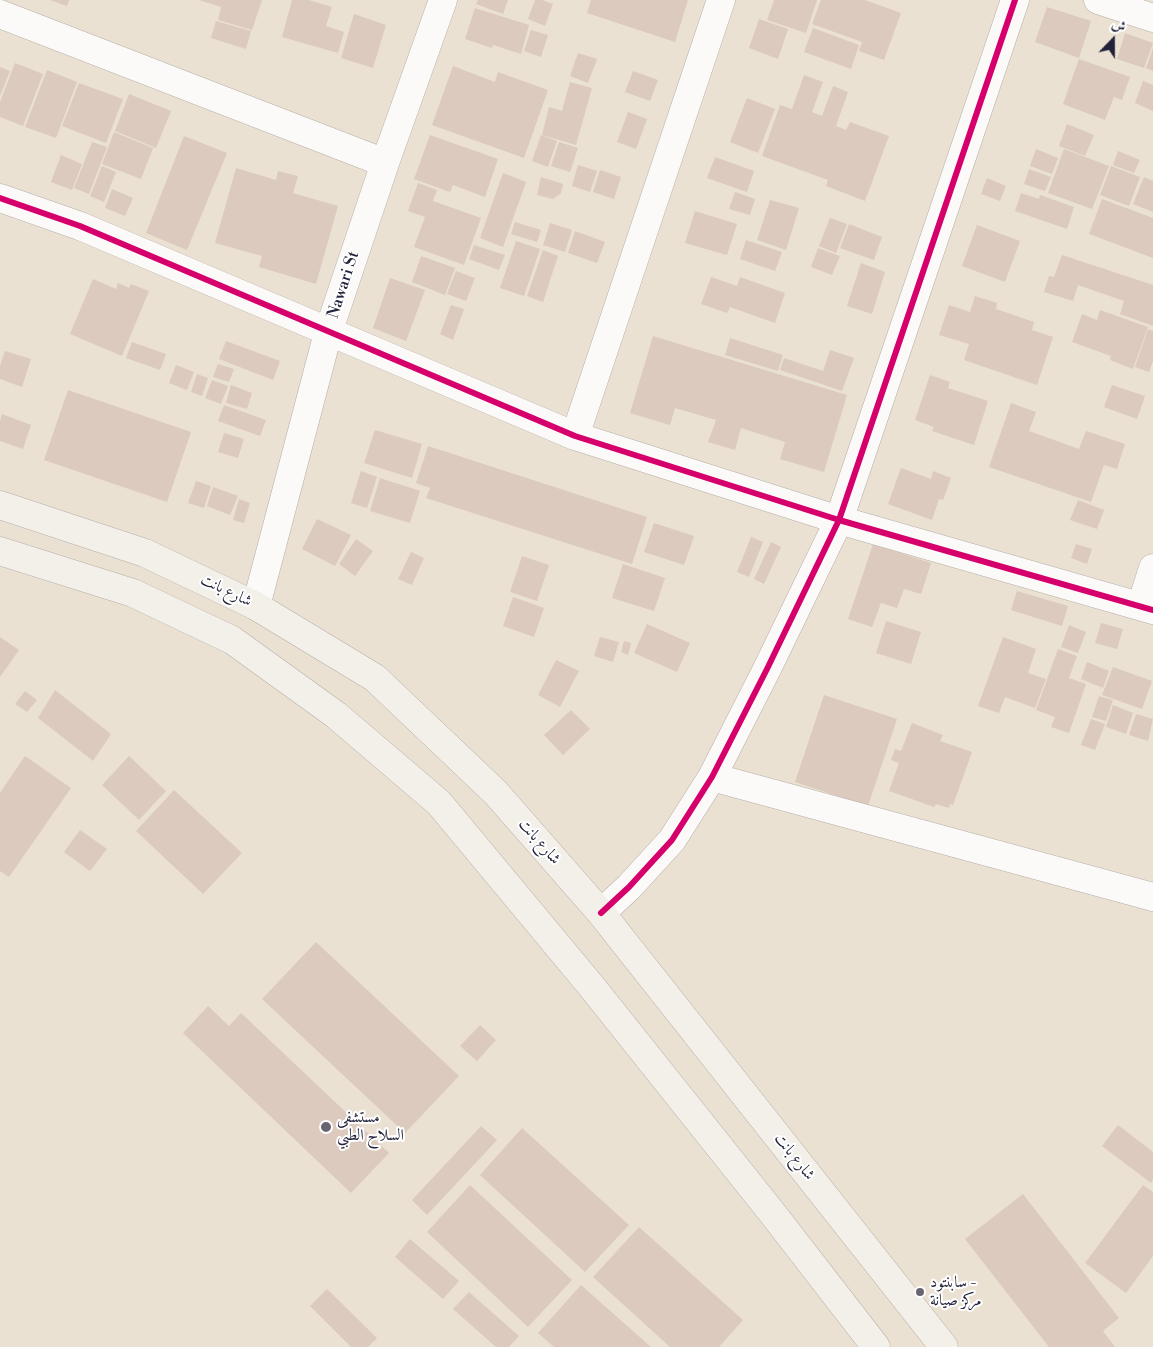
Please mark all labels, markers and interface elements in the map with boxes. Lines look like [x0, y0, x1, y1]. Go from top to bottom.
north arrow [1088, 15, 1138, 65]
text: ش [1109, 15, 1128, 37]
street label: Nawari St [324, 249, 364, 321]
street label: شارع بانت [197, 570, 255, 612]
street label: شارع بانت [514, 815, 564, 869]
place label: مستشفى السلاح الطبي [337, 1108, 404, 1146]
marker: مستشفى السلاح الطبي [319, 1120, 333, 1134]
street label: شارع بانت [770, 1130, 818, 1184]
place label: سابنتود - مركز صيانة [930, 1273, 981, 1311]
marker: سابنتود - مركز صيانة [914, 1286, 926, 1298]

